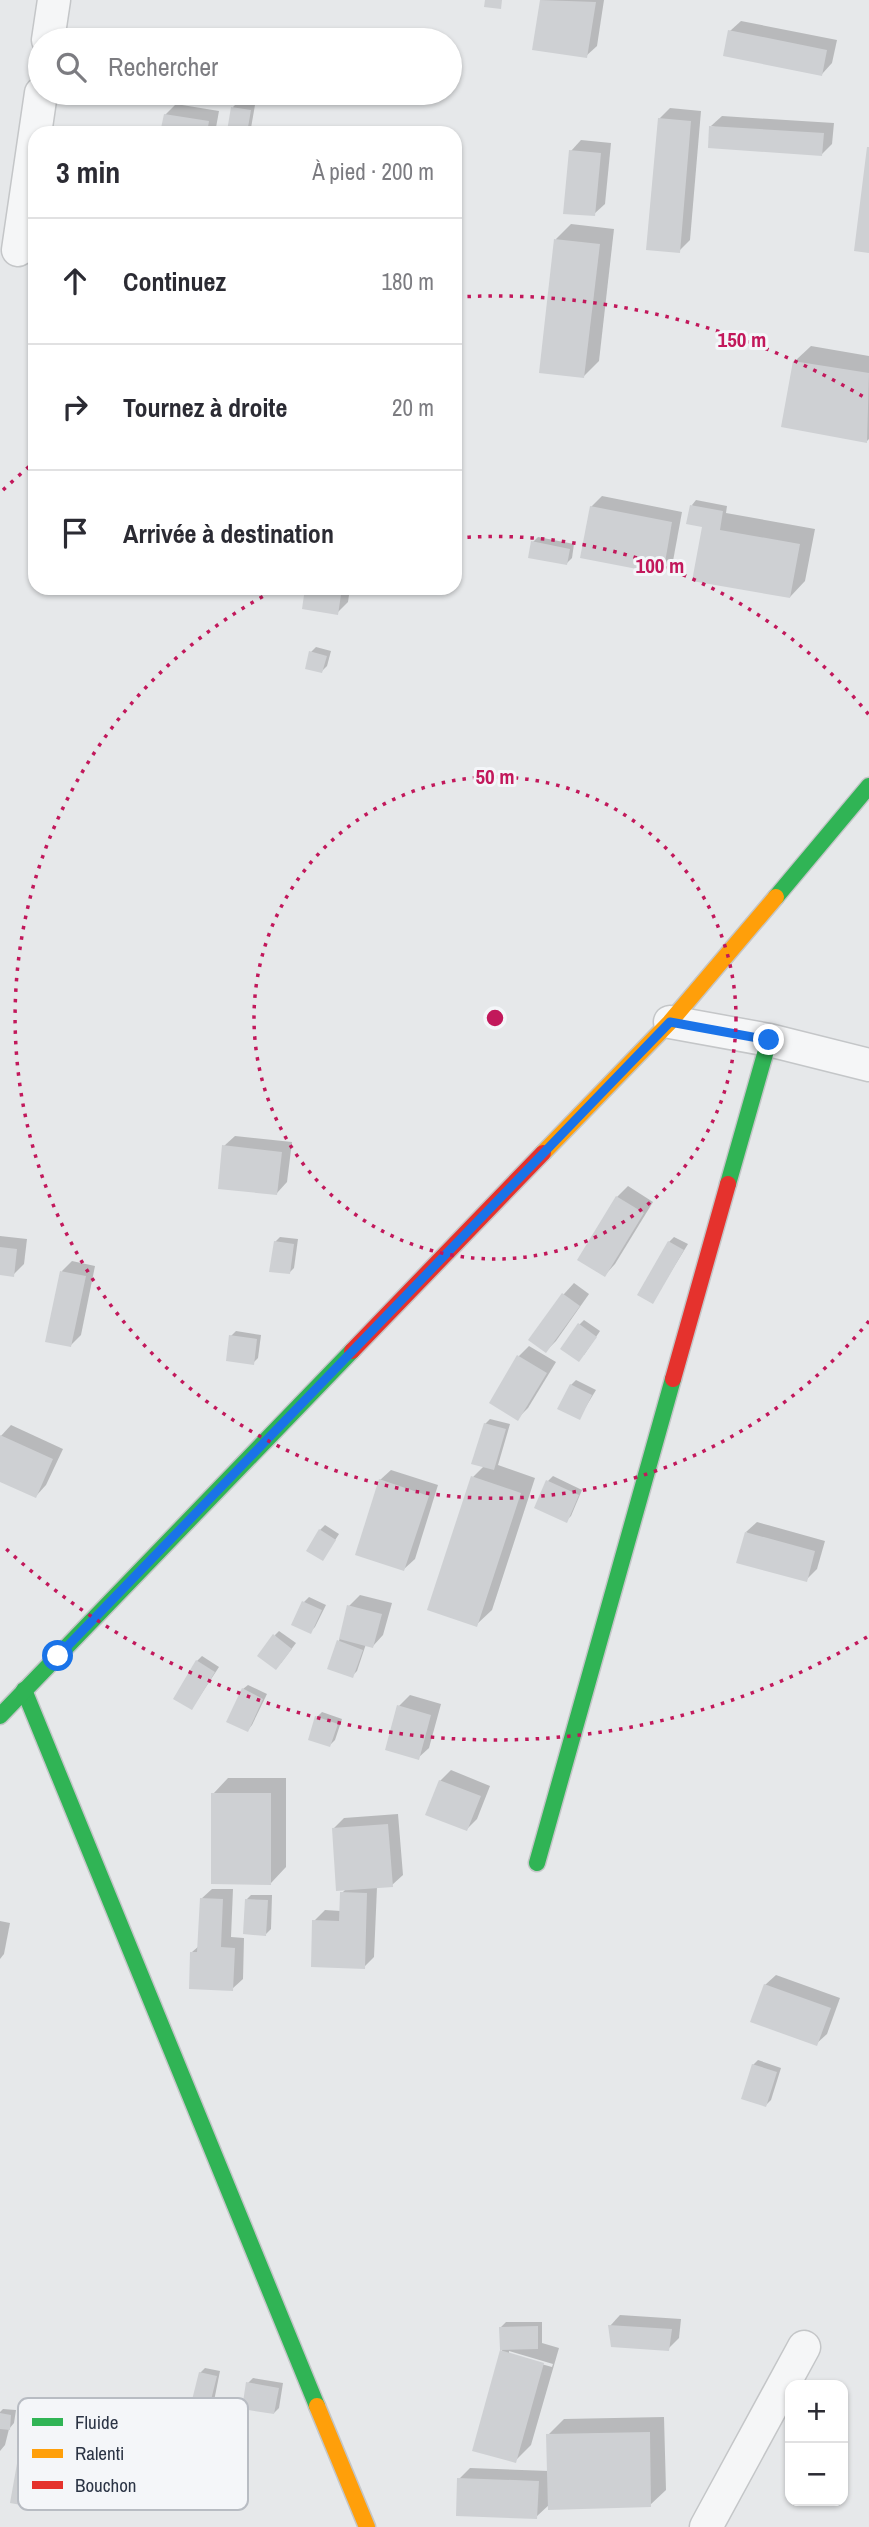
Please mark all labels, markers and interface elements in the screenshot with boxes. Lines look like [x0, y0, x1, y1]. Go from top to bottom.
search box [28, 28, 462, 105]
icon: search [52, 48, 90, 86]
text: Rechercher [108, 49, 218, 84]
text: 3 min [56, 152, 120, 192]
text: À pied · 200 m [312, 156, 434, 187]
icon: ahead [56, 262, 94, 300]
text: Continuez [123, 264, 226, 299]
text: 180 m [382, 266, 434, 297]
text: 150 m [718, 325, 766, 354]
icon: right [56, 388, 94, 426]
text: Tournez à droite [123, 390, 287, 425]
text: 20 m [392, 392, 434, 423]
icon: arrive [56, 514, 94, 552]
text: Arrivée à destination [123, 516, 334, 551]
text: 100 m [636, 551, 684, 580]
text: 50 m [475, 762, 515, 791]
centre of rings [483, 1006, 507, 1030]
route end [753, 1024, 784, 1055]
route start [42, 1640, 73, 1671]
map controls [785, 2380, 848, 2506]
button: + [785, 2380, 848, 2443]
legend [18, 2398, 248, 2510]
text: Fluide [75, 2409, 118, 2435]
text: Ralenti [75, 2440, 124, 2466]
button: − [785, 2443, 848, 2506]
text: Bouchon [75, 2472, 137, 2498]

